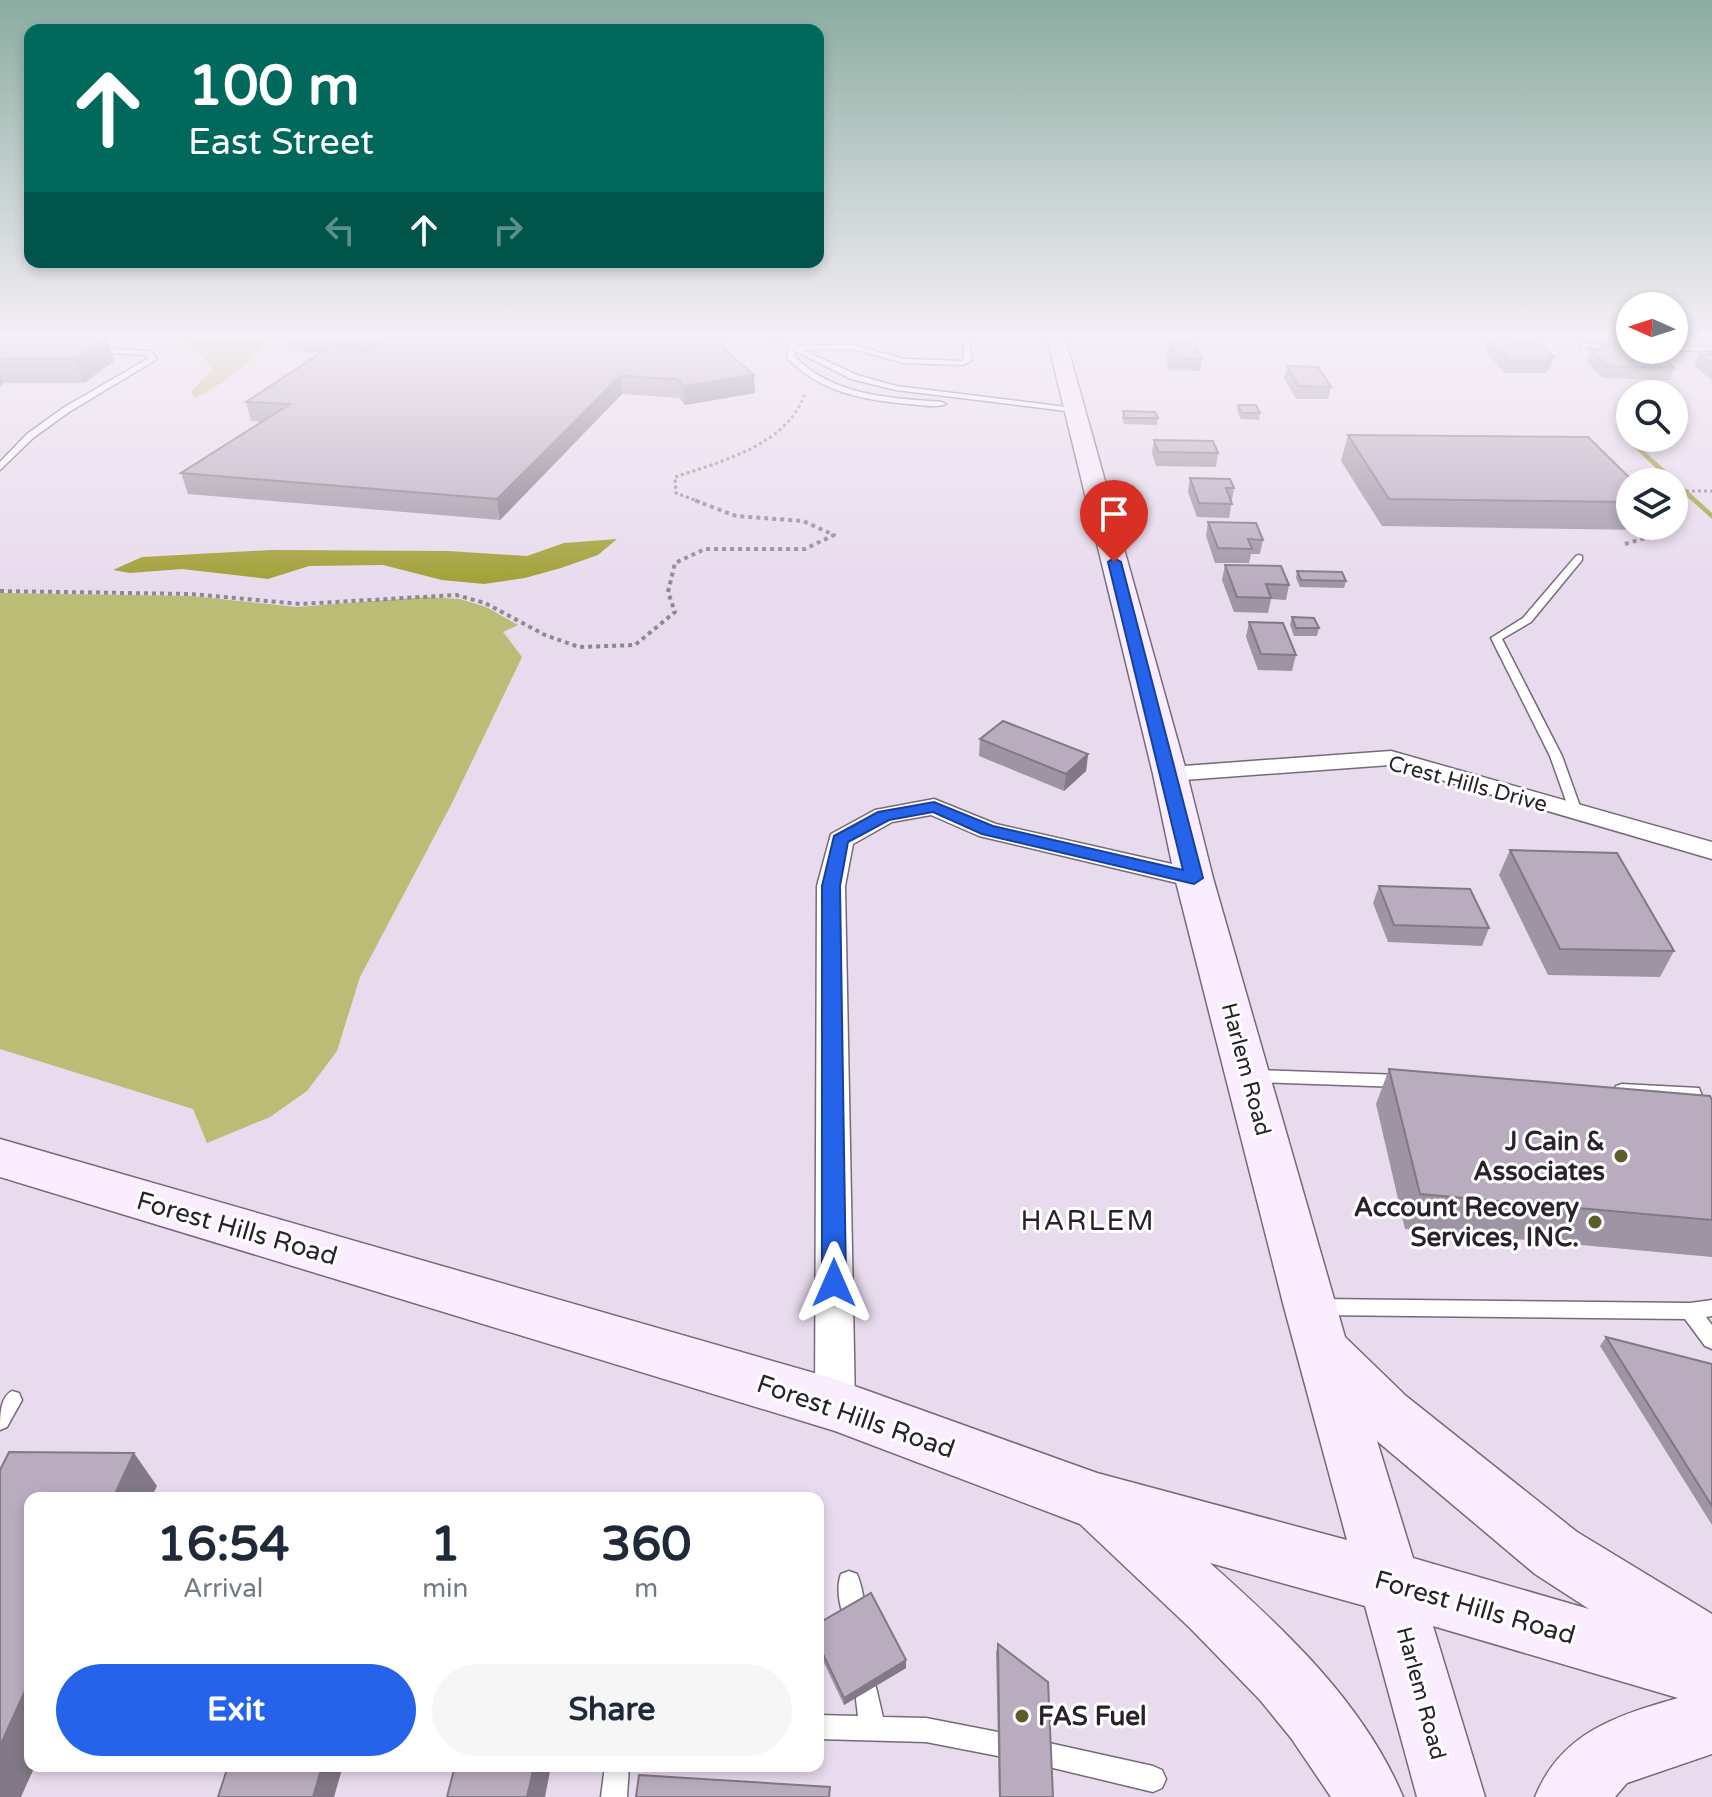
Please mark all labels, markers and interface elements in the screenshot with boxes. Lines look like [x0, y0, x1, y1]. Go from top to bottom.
text: 100 m [188, 53, 359, 120]
icon: ahead [56, 56, 160, 160]
text: East Street [188, 121, 374, 164]
icon: left [318, 208, 362, 252]
icon: ahead [402, 208, 446, 252]
icon: right [486, 208, 530, 252]
north arrow [1616, 292, 1688, 364]
map controls [1616, 292, 1688, 540]
button: search [1616, 380, 1688, 452]
button: layers [1616, 468, 1688, 540]
pin [1080, 480, 1148, 562]
icon: arrive [1092, 492, 1136, 536]
street label: Crest Hills Drive [1385, 750, 1550, 818]
street label: Harlem Road [1216, 1000, 1276, 1139]
place label: J Cain & Associates [1473, 1126, 1605, 1187]
marker: J Cain & Associates [1612, 1147, 1630, 1165]
street label: Forest Hills Road [133, 1185, 341, 1272]
place label: Account Recovery Services, INC. [1354, 1192, 1579, 1253]
district label: HARLEM [1020, 1204, 1156, 1238]
marker: Account Recovery Services, INC. [1586, 1213, 1604, 1231]
position arrow [792, 1241, 876, 1325]
street label: Forest Hills Road [753, 1368, 959, 1465]
text: 16:54 [157, 1516, 290, 1574]
text: 1 [430, 1516, 460, 1574]
text: 360 [601, 1516, 691, 1574]
street label: Forest Hills Road [1371, 1564, 1579, 1651]
text: Arrival [183, 1573, 263, 1604]
text: min [422, 1573, 468, 1604]
text: m [634, 1573, 658, 1604]
street label: Harlem Road [1391, 1624, 1451, 1763]
button: Exit [56, 1664, 416, 1756]
button: Share [432, 1664, 792, 1756]
place label: FAS Fuel [1038, 1701, 1147, 1732]
marker: FAS Fuel [1013, 1707, 1031, 1725]

